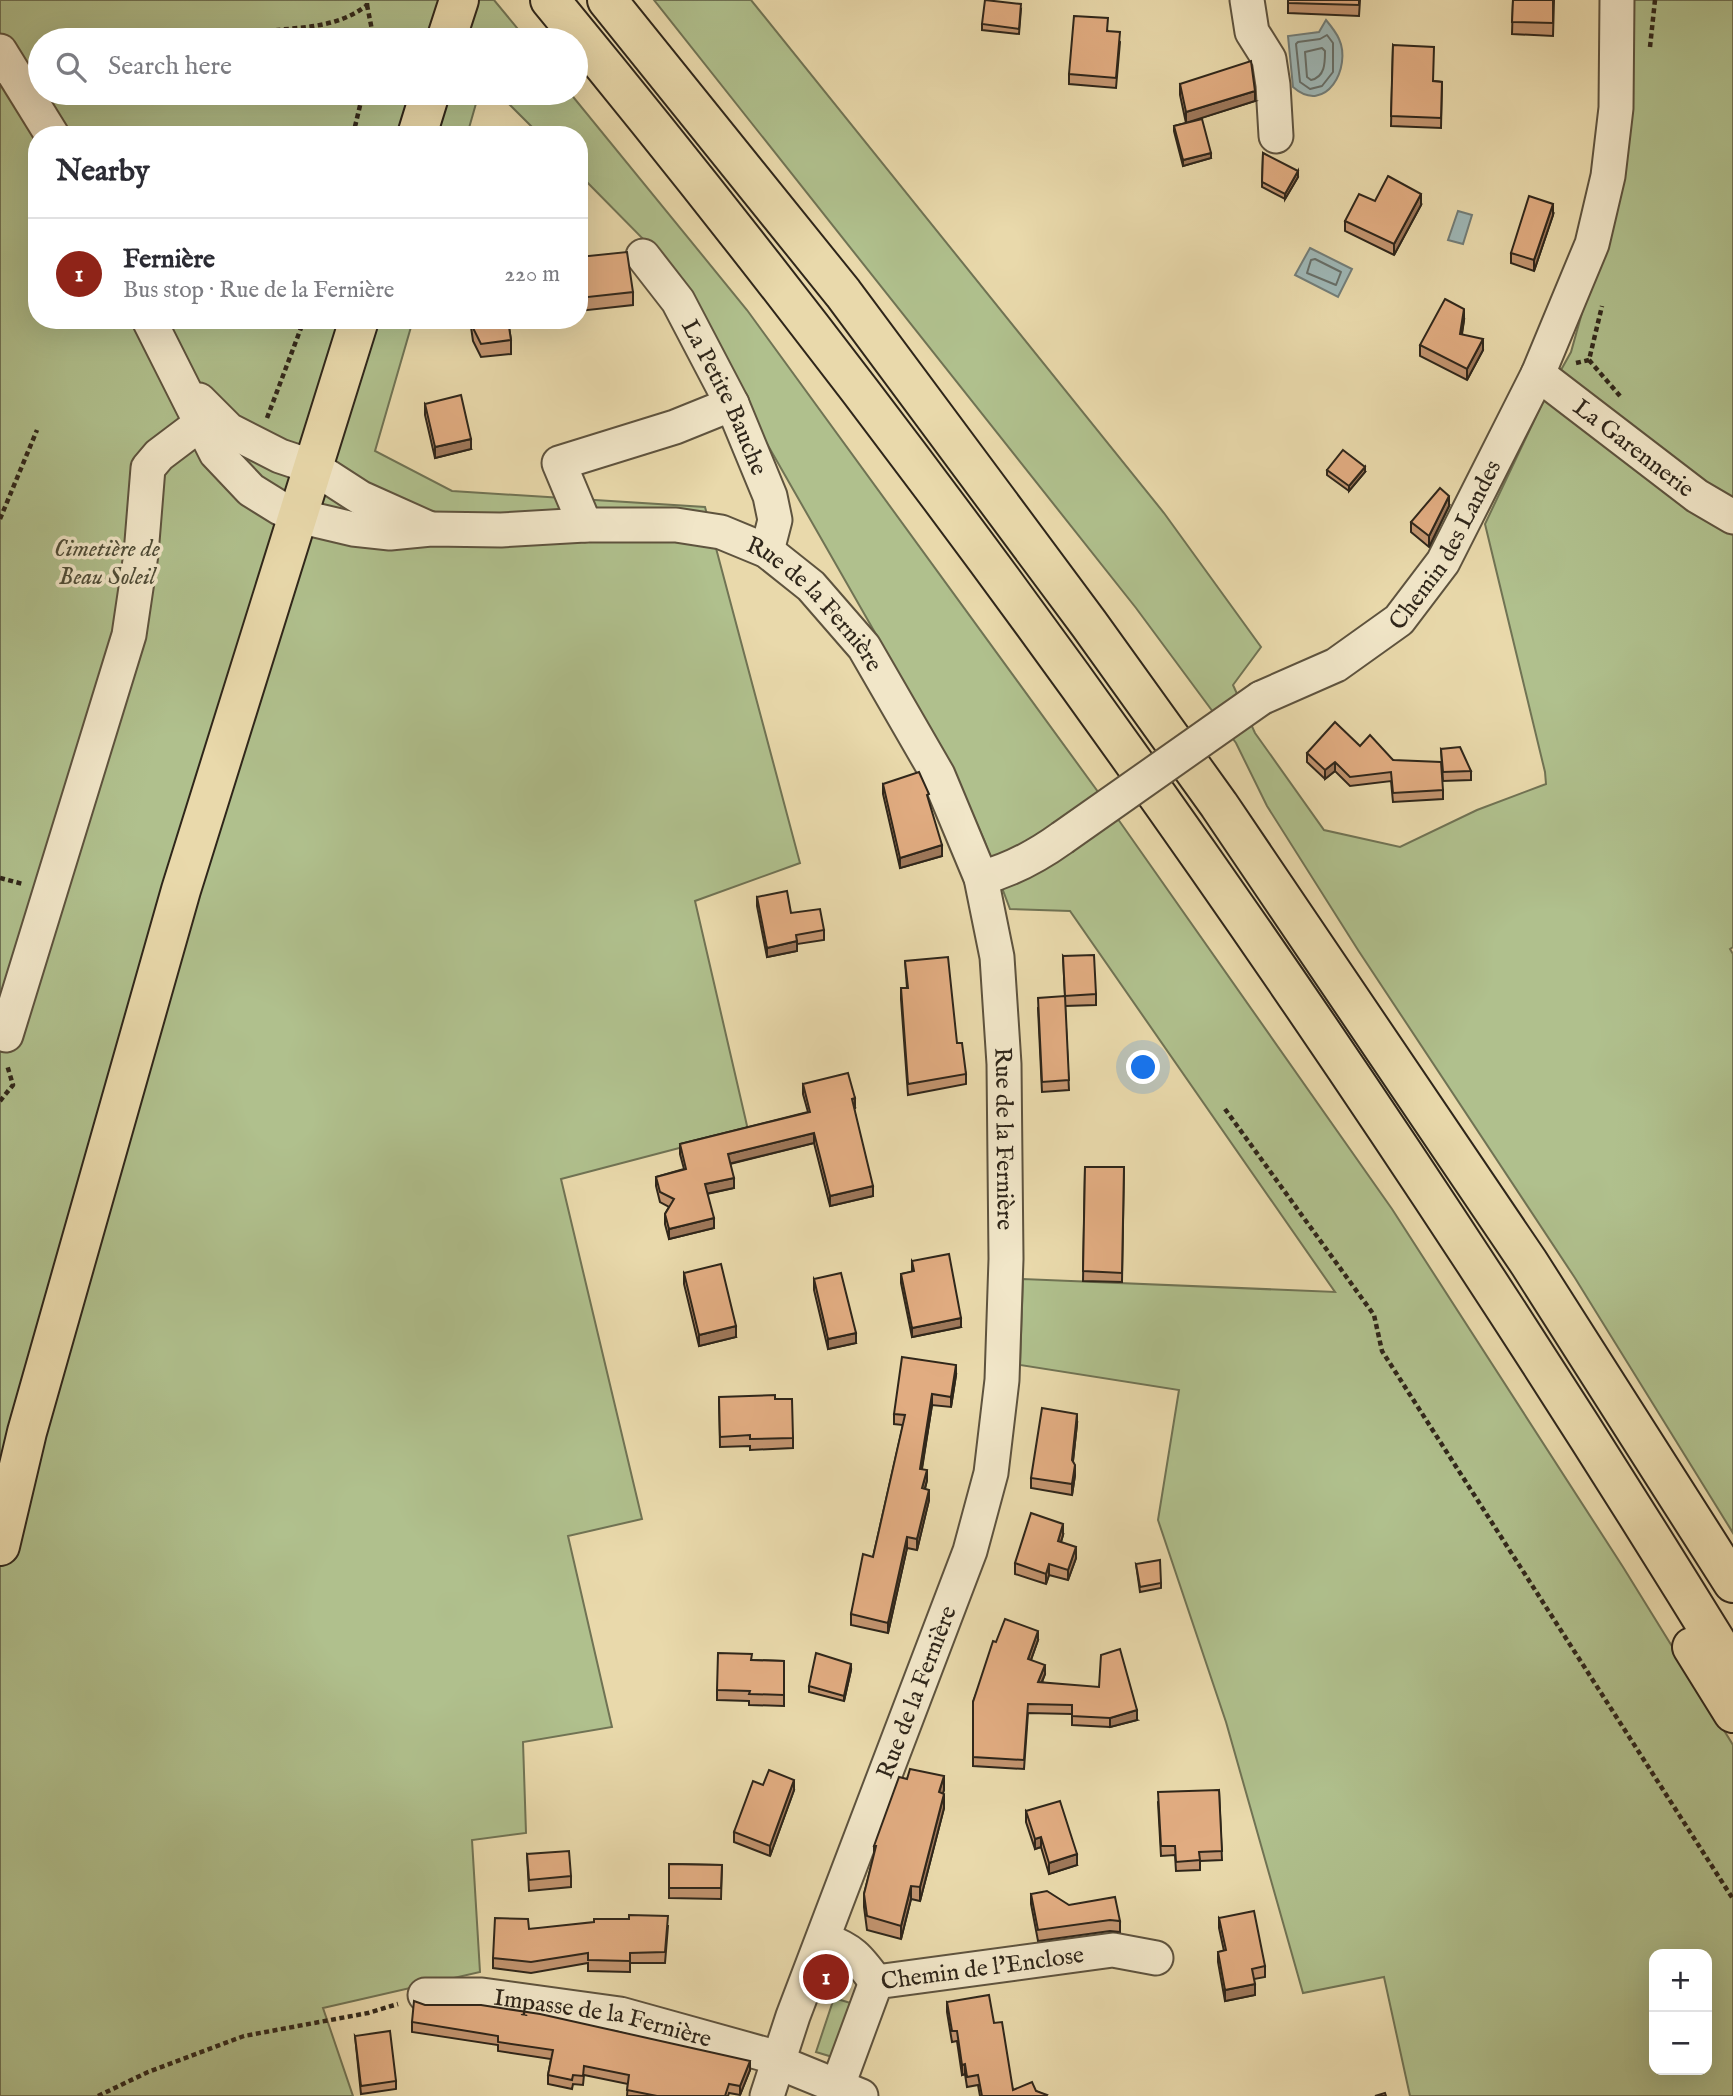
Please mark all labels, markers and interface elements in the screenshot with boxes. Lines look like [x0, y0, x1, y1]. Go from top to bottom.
search box [28, 28, 588, 105]
icon: search [52, 48, 90, 86]
text: Search here [108, 50, 232, 83]
text: Nearby [56, 153, 149, 191]
text: Fernière [123, 243, 215, 276]
text: 1 [75, 260, 83, 289]
text: 220 m [504, 260, 560, 289]
text: Bus stop · Rue de la Fernière [123, 276, 394, 305]
street label: La Petite Bauche [673, 314, 774, 480]
street label: La Garennerie [1566, 392, 1700, 505]
street label: Chemin des Landes [1383, 455, 1509, 637]
street label: Rue de la Fernière [741, 530, 889, 677]
park label: Cimetière de Beau Soleil [54, 534, 160, 593]
street label: Rue de la Fernière [986, 1046, 1020, 1230]
your location [1126, 1050, 1160, 1084]
street label: Rue de la Fernière [870, 1602, 965, 1783]
street label: Chemin de l'Enclose [879, 1940, 1086, 1998]
map controls [1649, 1949, 1712, 2075]
button: + [1649, 1949, 1712, 2012]
pin: 1 [803, 1951, 849, 2003]
street label: Impasse de la Fernière [492, 1983, 715, 2056]
button: − [1649, 2012, 1712, 2075]

